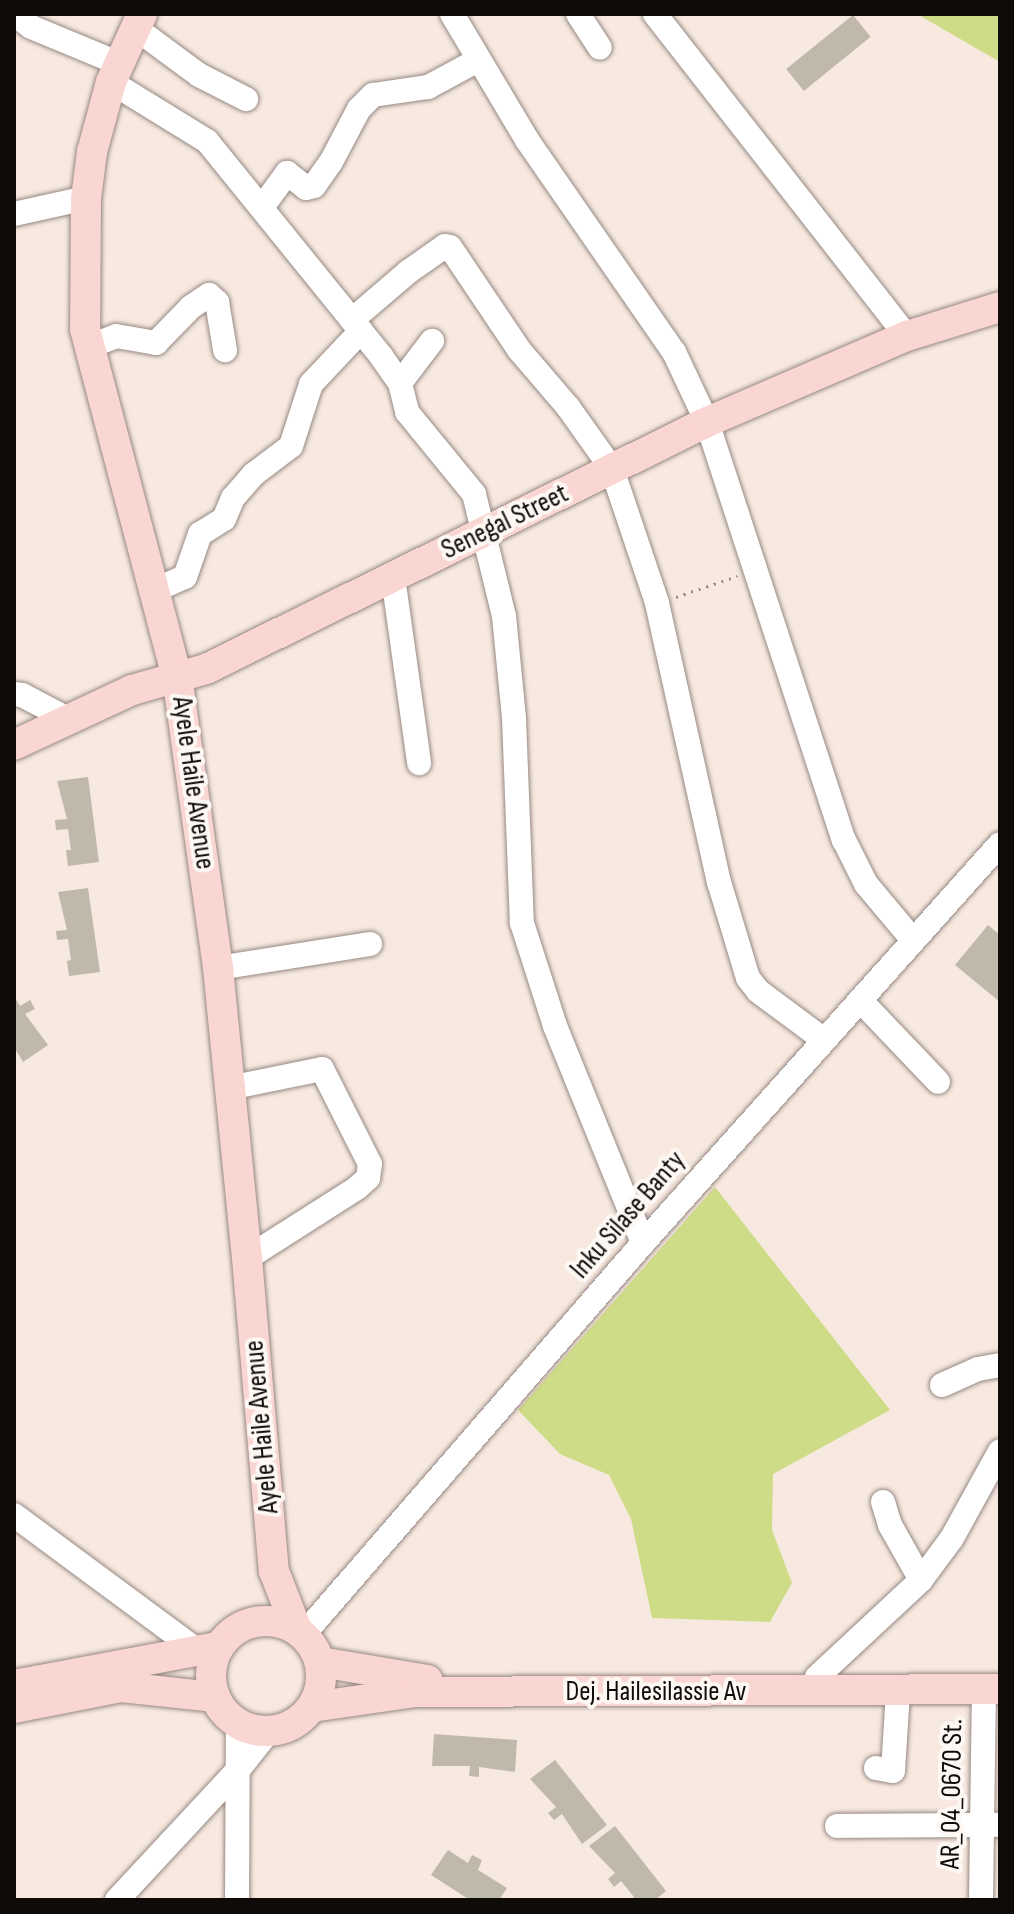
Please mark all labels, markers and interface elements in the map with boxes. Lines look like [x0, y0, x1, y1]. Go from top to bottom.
street label: Senegal Street [436, 477, 574, 567]
street label: Ayele Haile Avenue [164, 695, 222, 871]
street label: Inku Silase Banty [563, 1144, 693, 1286]
street label: Ayele Haile Avenue [238, 1339, 286, 1515]
street label: Dej. Hailesilassie Av [566, 1675, 746, 1709]
street label: AR_04_0670 St. [934, 1718, 970, 1870]

